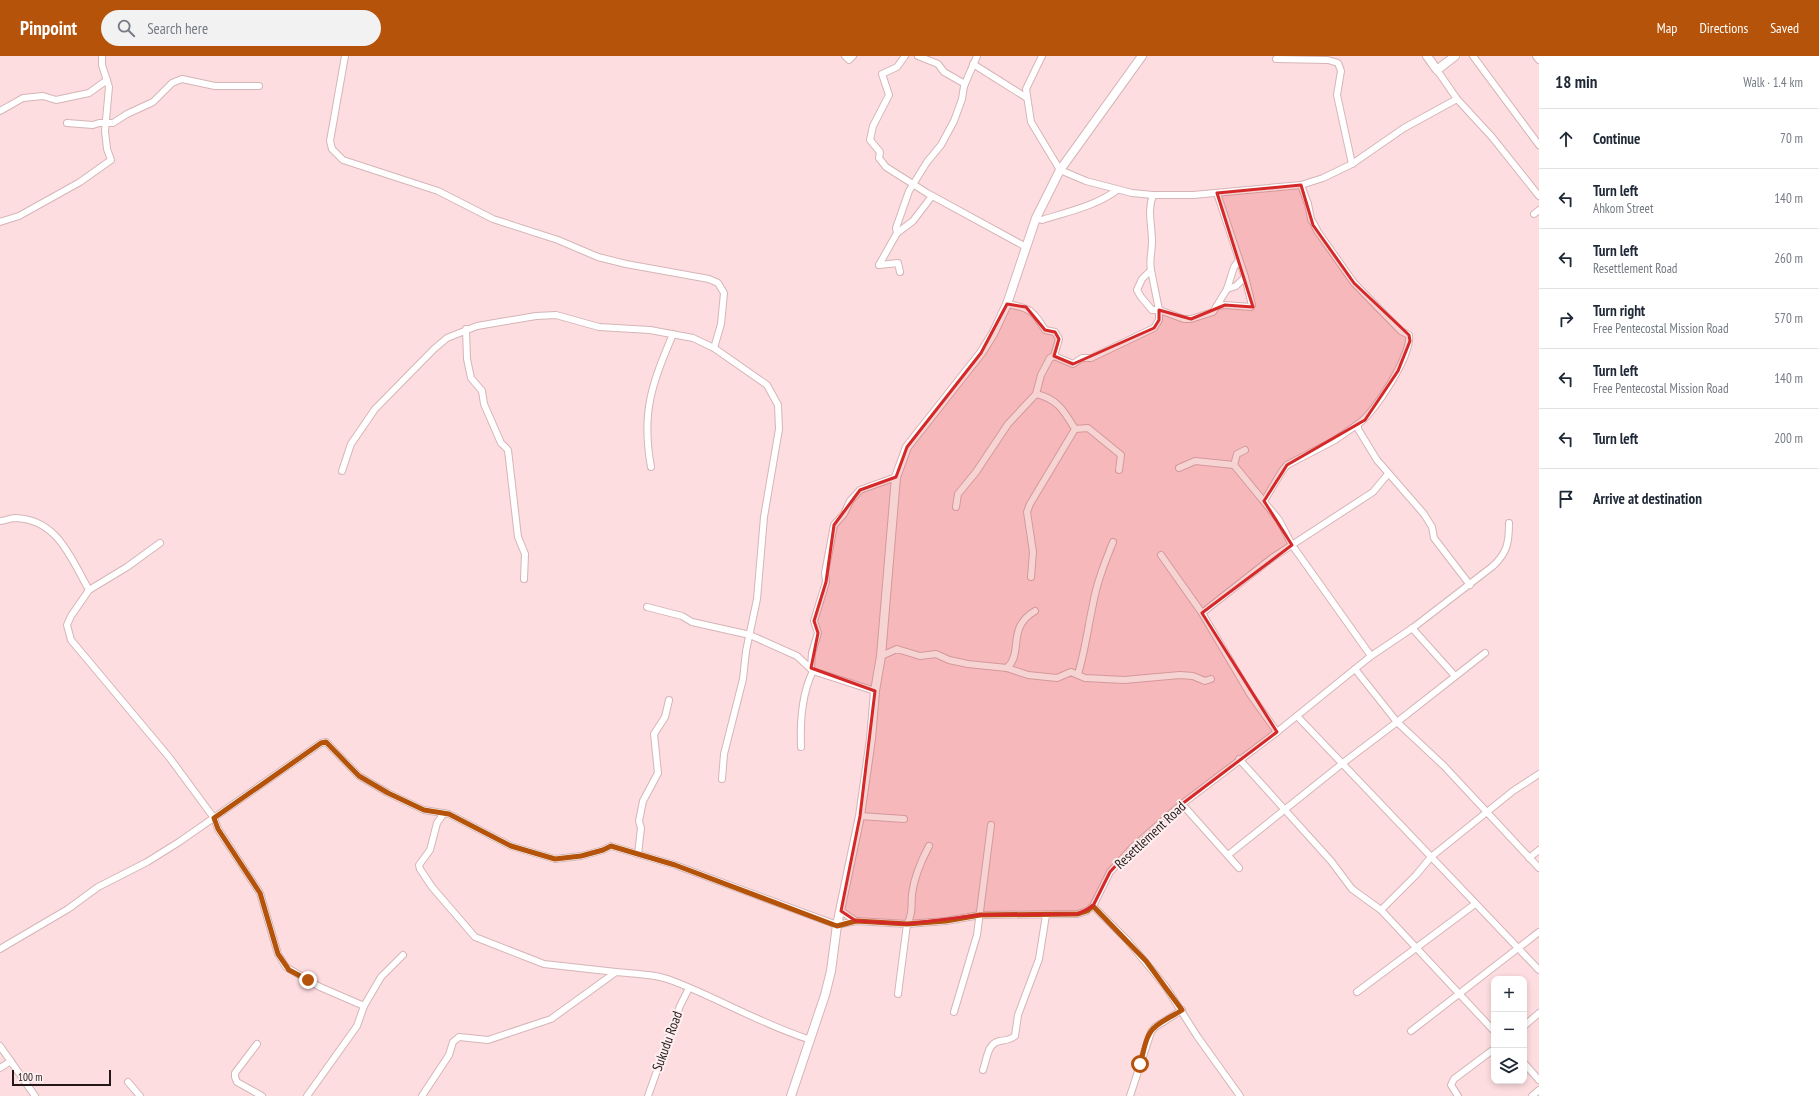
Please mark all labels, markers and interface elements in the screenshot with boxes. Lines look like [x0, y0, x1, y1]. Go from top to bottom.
search box [101, 10, 381, 46]
text: Pinpoint [20, 16, 77, 40]
icon: search [115, 17, 137, 39]
text: Search here [147, 19, 208, 38]
text: Map [1657, 19, 1677, 37]
text: Directions [1699, 19, 1748, 37]
text: Saved [1770, 19, 1799, 37]
text: 18 min [1555, 71, 1597, 93]
text: Walk · 1.4 km [1743, 74, 1803, 91]
icon: ahead [1555, 128, 1577, 150]
text: Continue [1593, 129, 1640, 148]
text: 70 m [1780, 130, 1803, 147]
text: Turn left [1593, 181, 1638, 200]
icon: left [1555, 188, 1577, 210]
text: 140 m [1774, 190, 1803, 207]
text: Ahkom Street [1593, 200, 1654, 217]
text: Turn left [1593, 241, 1638, 260]
icon: left [1555, 248, 1577, 270]
text: 260 m [1774, 250, 1803, 267]
text: Resettlement Road [1593, 260, 1677, 277]
text: Turn right [1593, 301, 1645, 320]
icon: right [1555, 308, 1577, 330]
text: 570 m [1774, 310, 1803, 327]
text: Free Pentecostal Mission Road [1593, 320, 1729, 337]
text: Turn left [1593, 361, 1638, 380]
icon: left [1555, 368, 1577, 390]
text: 140 m [1774, 370, 1803, 387]
text: Free Pentecostal Mission Road [1593, 380, 1729, 397]
icon: left [1555, 428, 1577, 450]
text: Turn left [1593, 429, 1638, 448]
text: 200 m [1774, 430, 1803, 447]
icon: arrive [1555, 488, 1577, 510]
text: Arrive at destination [1593, 489, 1702, 508]
street label: Resettlement Road [1111, 797, 1189, 873]
route end [299, 971, 317, 989]
map controls [1491, 976, 1527, 1084]
button: + [1491, 976, 1527, 1012]
street label: Sukudu Road [648, 1009, 686, 1073]
button: − [1491, 1012, 1527, 1048]
button: layers [1491, 1048, 1527, 1084]
route start [1131, 1055, 1149, 1073]
scale bar [12, 1068, 111, 1087]
text: 100 m [18, 1070, 42, 1084]

